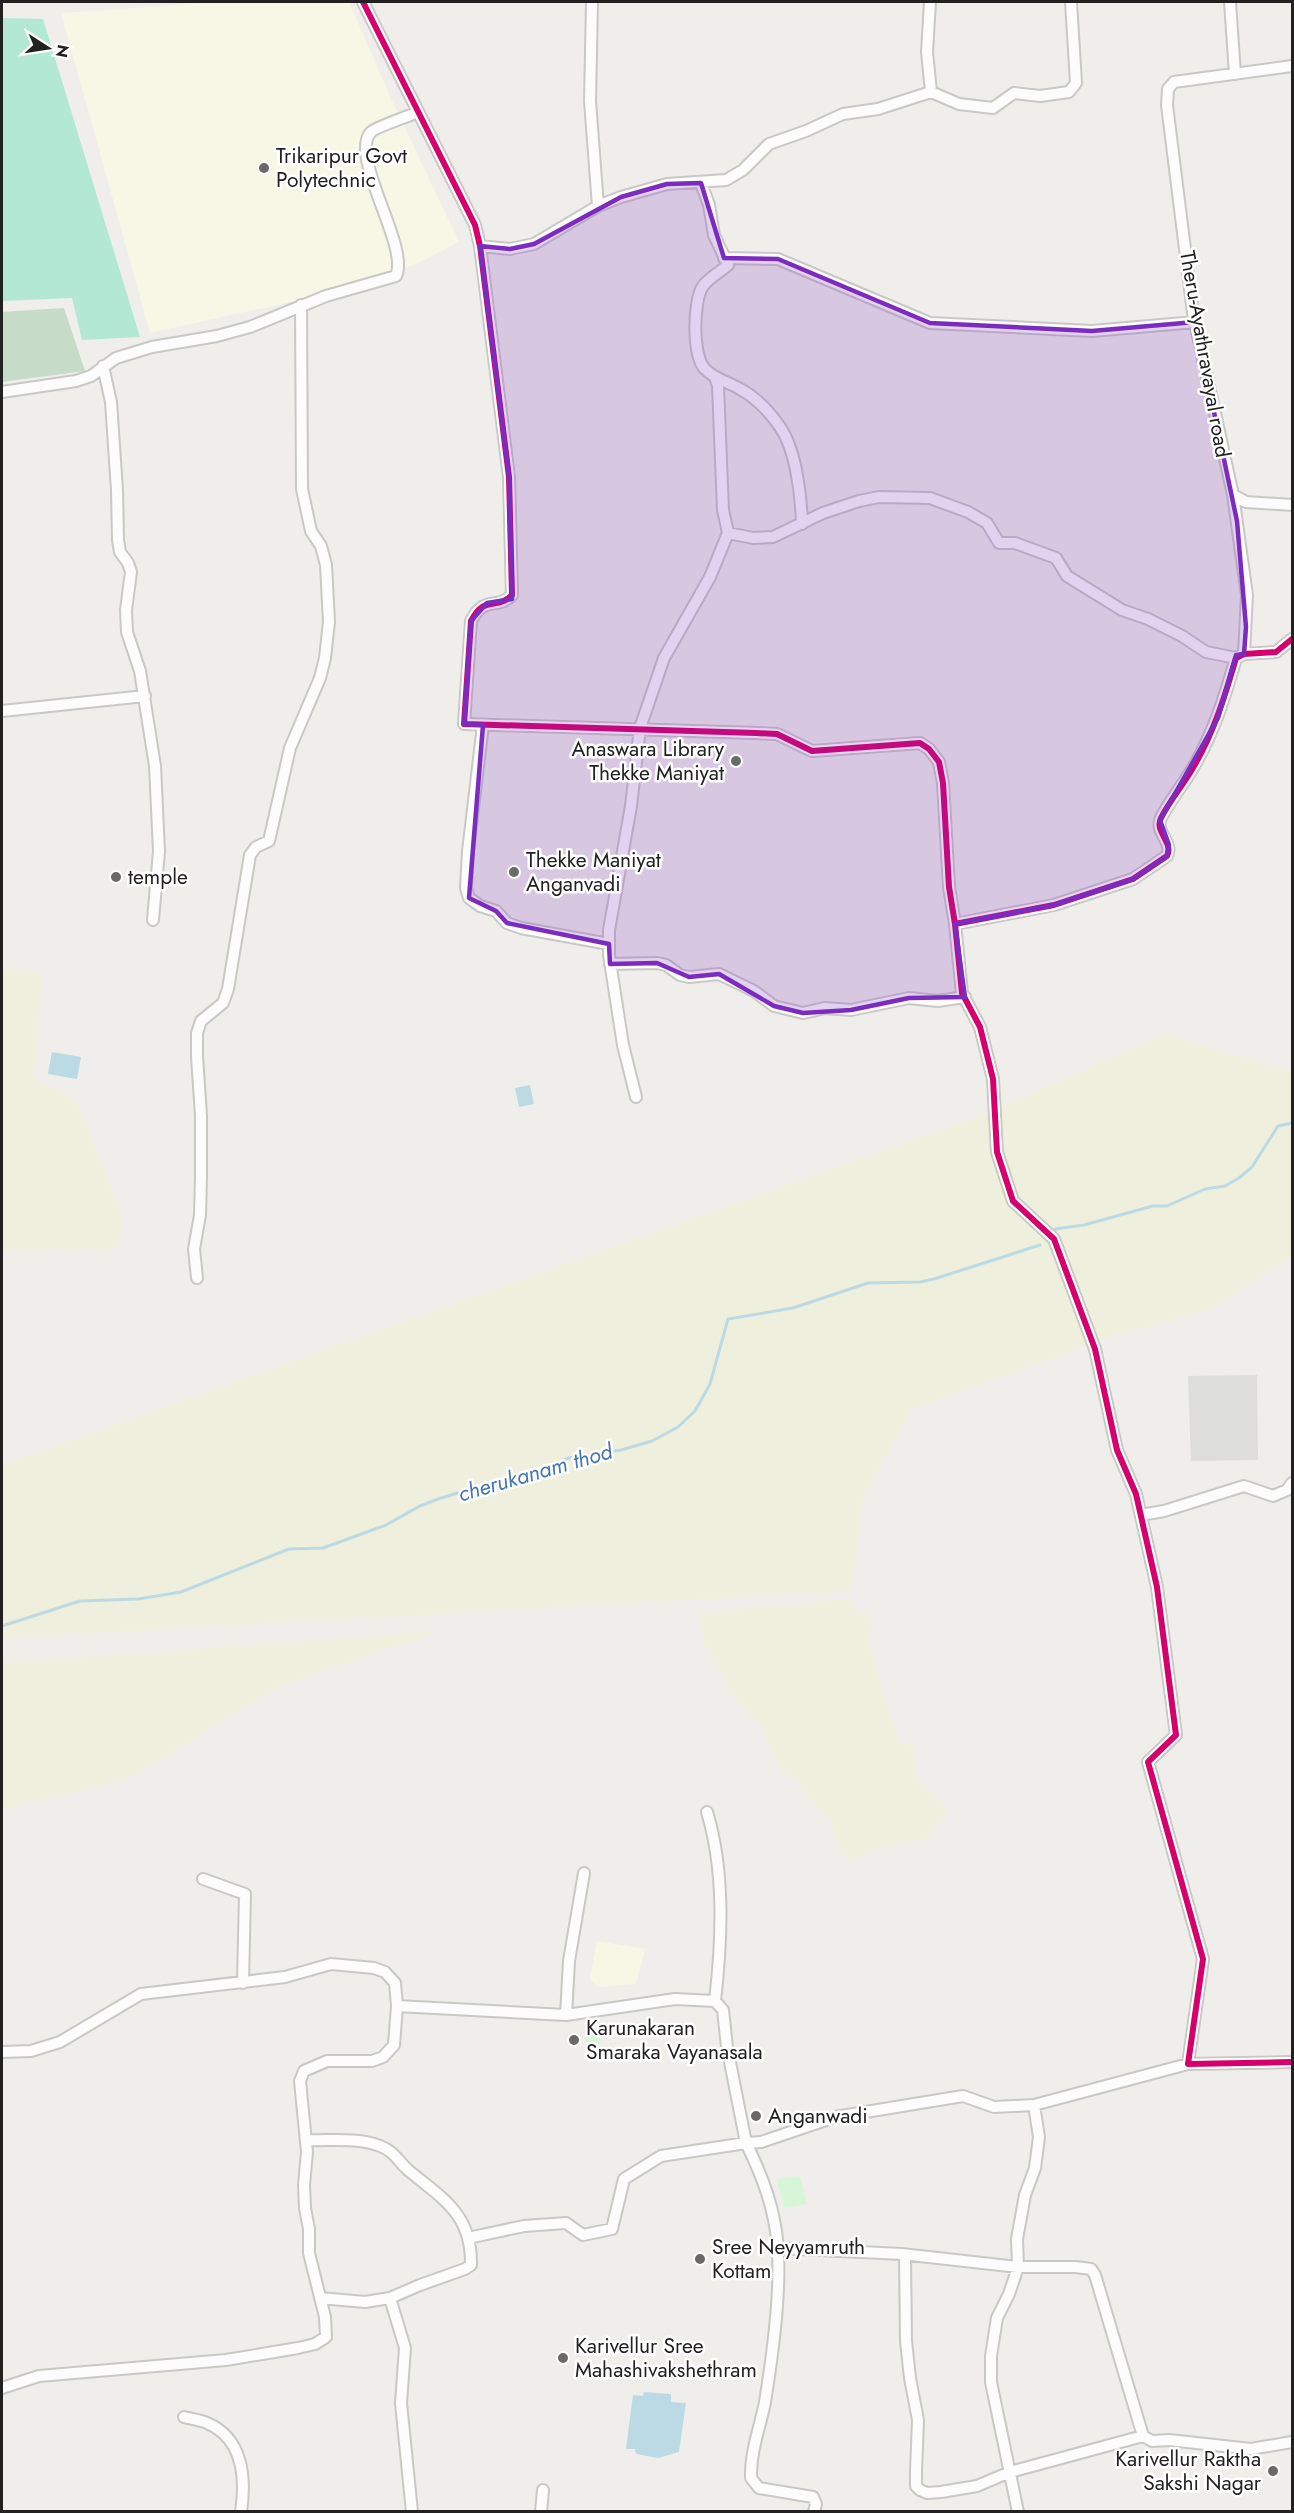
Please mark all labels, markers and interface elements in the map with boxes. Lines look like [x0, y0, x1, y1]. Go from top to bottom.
north arrow [18, 18, 78, 78]
text: N [50, 42, 75, 60]
place label: Trikaripur Govt Polytechnic [276, 141, 407, 195]
marker: Trikaripur Govt Polytechnic [257, 161, 271, 175]
street label: Theru-Ayathravayal road [1172, 248, 1238, 460]
place label: Anaswara Library Thekke Maniyat [571, 734, 725, 788]
marker: Anaswara Library Thekke Maniyat [729, 754, 743, 768]
place label: Thekke Maniyat Anganvadi [526, 845, 661, 899]
place label: temple [128, 862, 188, 892]
marker: Thekke Maniyat Anganvadi [507, 865, 521, 879]
marker: temple [109, 870, 123, 884]
water label: cherukanam thod [454, 1434, 618, 1509]
place label: Karunakaran Smaraka Vayanasala [586, 2013, 763, 2067]
marker: Karunakaran Smaraka Vayanasala [567, 2033, 581, 2047]
place label: Anganwadi [768, 2101, 868, 2131]
marker: Anganwadi [749, 2109, 763, 2123]
place label: Sree Neyyamruth Kottam [712, 2232, 865, 2286]
marker: Sree Neyyamruth Kottam [693, 2252, 707, 2266]
place label: Karivellur Sree Mahashivakshethram [575, 2331, 757, 2385]
marker: Karivellur Sree Mahashivakshethram [556, 2351, 570, 2365]
place label: Karivellur Raktha Sakshi Nagar [1115, 2444, 1262, 2498]
marker: Karivellur Raktha Sakshi Nagar [1266, 2464, 1280, 2478]

